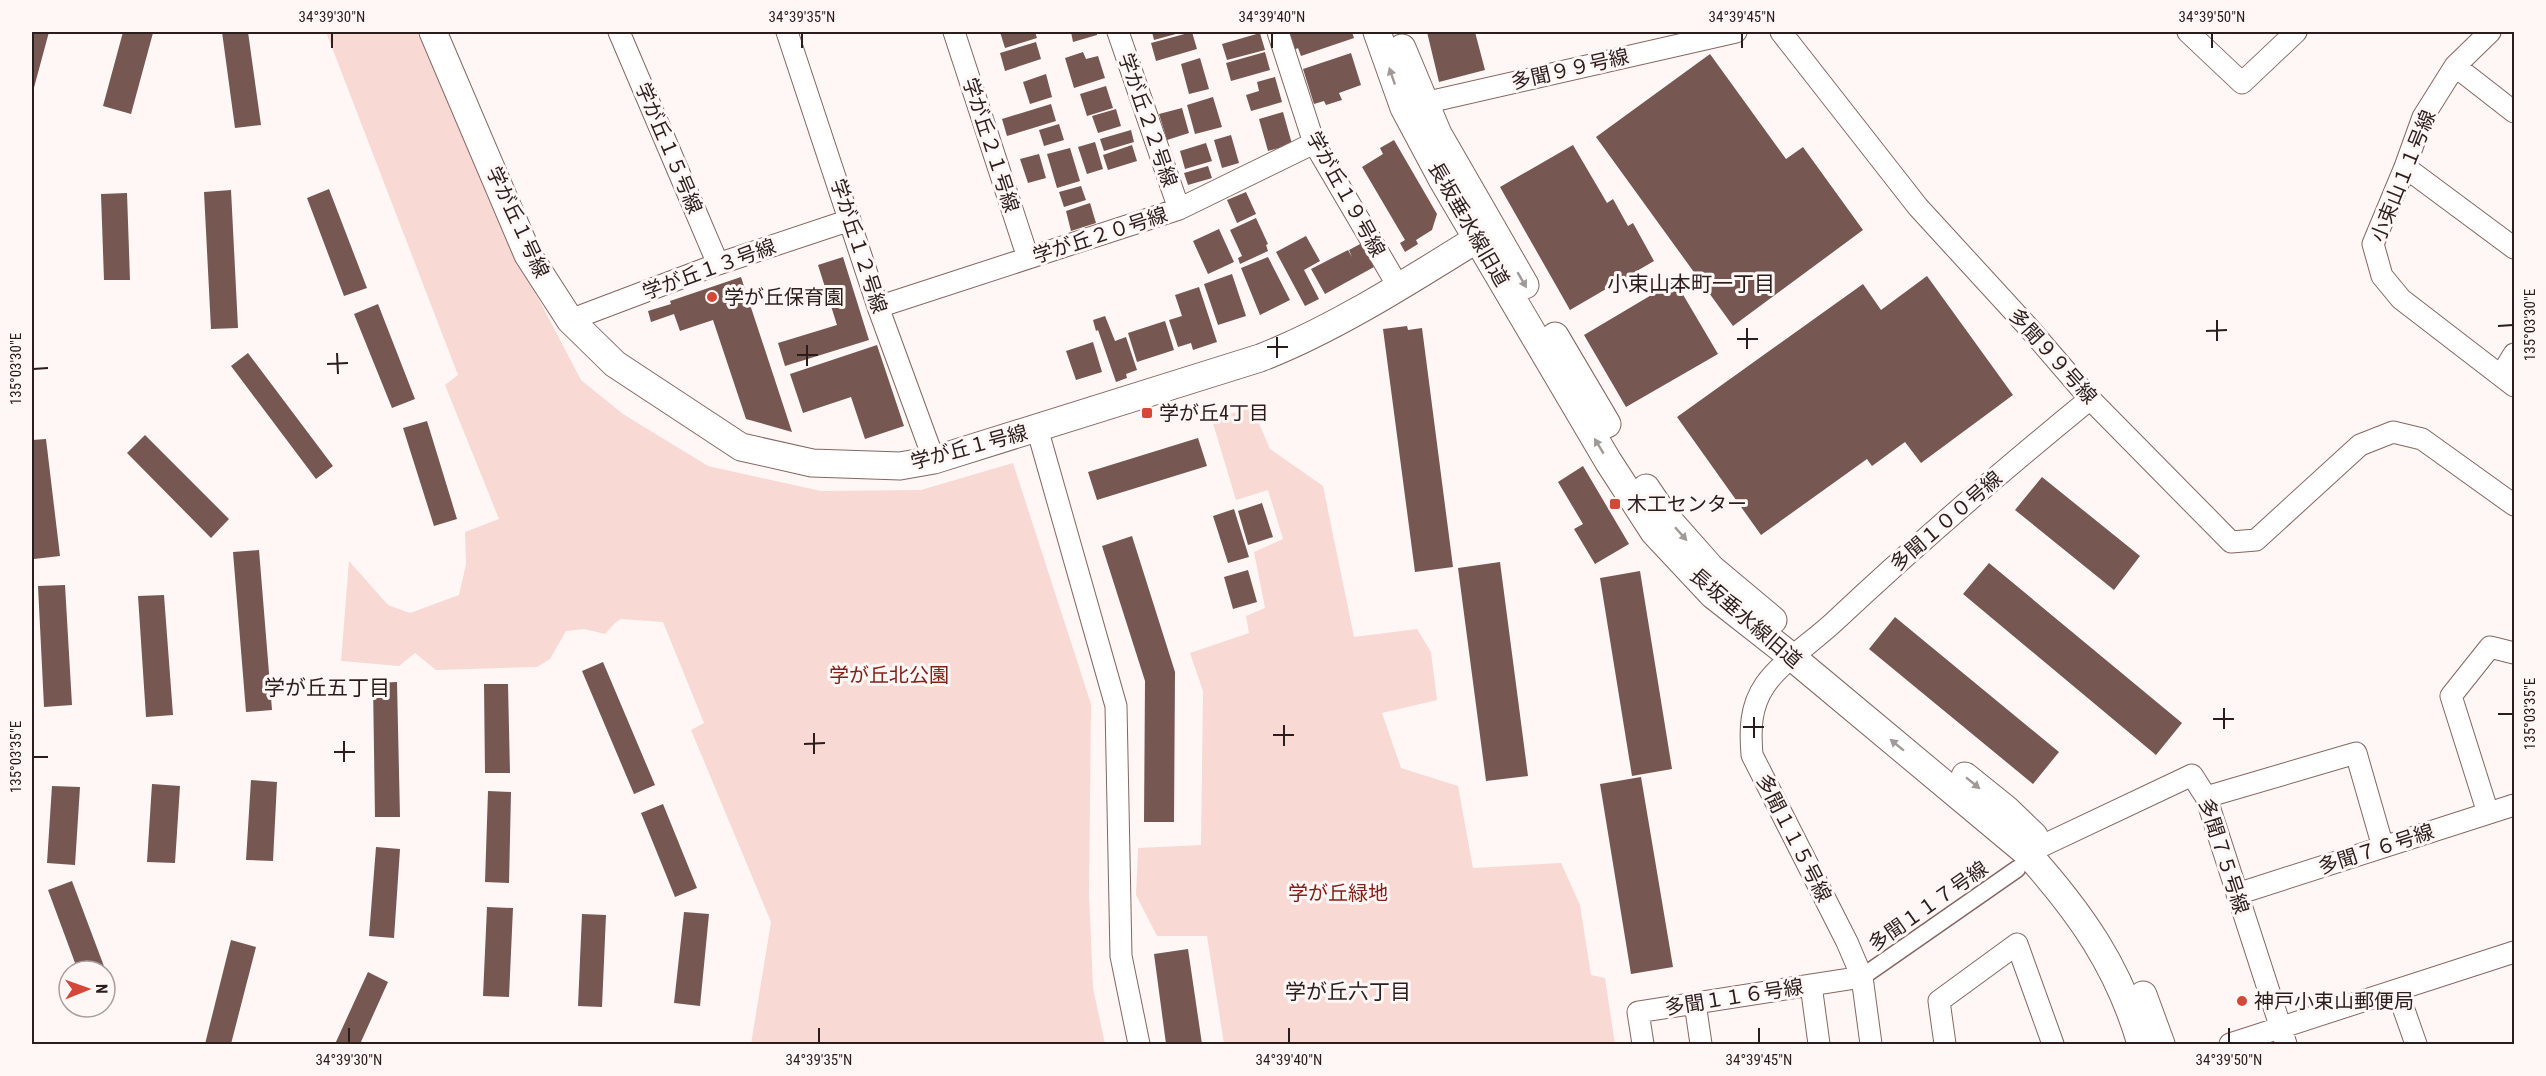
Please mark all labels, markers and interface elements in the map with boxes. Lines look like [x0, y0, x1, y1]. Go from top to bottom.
text: 34°39'30"N [299, 8, 365, 26]
text: 34°39'35"N [769, 8, 835, 26]
text: 34°39'40"N [1239, 8, 1305, 26]
text: 34°39'45"N [1709, 8, 1775, 26]
text: 34°39'50"N [2179, 8, 2245, 26]
street label: 多聞９９号線 [1509, 44, 1631, 94]
street label: 学が丘２２号線 [1114, 50, 1182, 190]
one-way arrow [1387, 66, 1397, 84]
street label: 学が丘２１号線 [958, 75, 1024, 215]
street label: 学が丘１５号線 [631, 79, 707, 217]
street label: 小束山１１号線 [2366, 107, 2440, 245]
street label: 学が丘１９号線 [1302, 127, 1390, 261]
street label: 長坂垂水線旧道 [1424, 157, 1514, 291]
street label: 学が丘１号線 [482, 163, 554, 281]
street label: 学が丘１２号線 [826, 176, 892, 316]
street label: 学が丘２０号線 [1030, 202, 1170, 268]
street label: 学が丘１３号線 [639, 234, 779, 304]
one-way arrow [1517, 272, 1528, 288]
district label: 小束山本町一丁目 [1607, 272, 1775, 296]
place label: 学が丘保育園 [724, 285, 844, 309]
text: 135°03'30"E [2521, 289, 2539, 361]
marker: 学が丘保育園 [705, 290, 719, 304]
street label: 多聞９９号線 [2004, 303, 2102, 409]
text: 135°03'30"E [7, 333, 25, 405]
place label: 学が丘4丁目 [1159, 401, 1269, 425]
marker: 学が丘4丁目 [1140, 406, 1154, 420]
street label: 学が丘１号線 [908, 420, 1030, 474]
one-way arrow [1593, 438, 1604, 454]
street label: 多聞１００号線 [1885, 466, 2007, 576]
place label: 木工センター [1627, 492, 1747, 516]
marker: 木工センター [1608, 497, 1622, 511]
one-way arrow [1674, 526, 1687, 541]
street label: 長坂垂水線旧道 [1685, 563, 1807, 673]
park label: 学が丘北公園 [829, 663, 949, 687]
district label: 学が丘五丁目 [264, 676, 390, 700]
text: 135°03'35"E [2521, 678, 2539, 750]
text: 135°03'35"E [7, 721, 25, 793]
one-way arrow [1889, 739, 1904, 752]
street label: 多聞１１５号線 [1752, 770, 1836, 906]
one-way arrow [1965, 776, 1981, 789]
street label: 多聞７５号線 [2194, 795, 2254, 917]
street label: 多聞７６号線 [2315, 819, 2437, 879]
street label: 多聞１１７号線 [1864, 856, 1992, 956]
park label: 学が丘緑地 [1288, 881, 1388, 905]
north arrow [57, 959, 117, 1019]
street label: 多聞１１６号線 [1663, 974, 1805, 1020]
district label: 学が丘六丁目 [1285, 980, 1411, 1004]
text: N [92, 984, 111, 994]
place label: 神戸小束山郵便局 [2254, 989, 2414, 1013]
marker: 神戸小束山郵便局 [2235, 994, 2249, 1008]
text: 34°39'30"N [316, 1051, 382, 1069]
text: 34°39'35"N [786, 1051, 852, 1069]
text: 34°39'40"N [1256, 1051, 1322, 1069]
text: 34°39'45"N [1726, 1051, 1792, 1069]
text: 34°39'50"N [2196, 1051, 2262, 1069]

